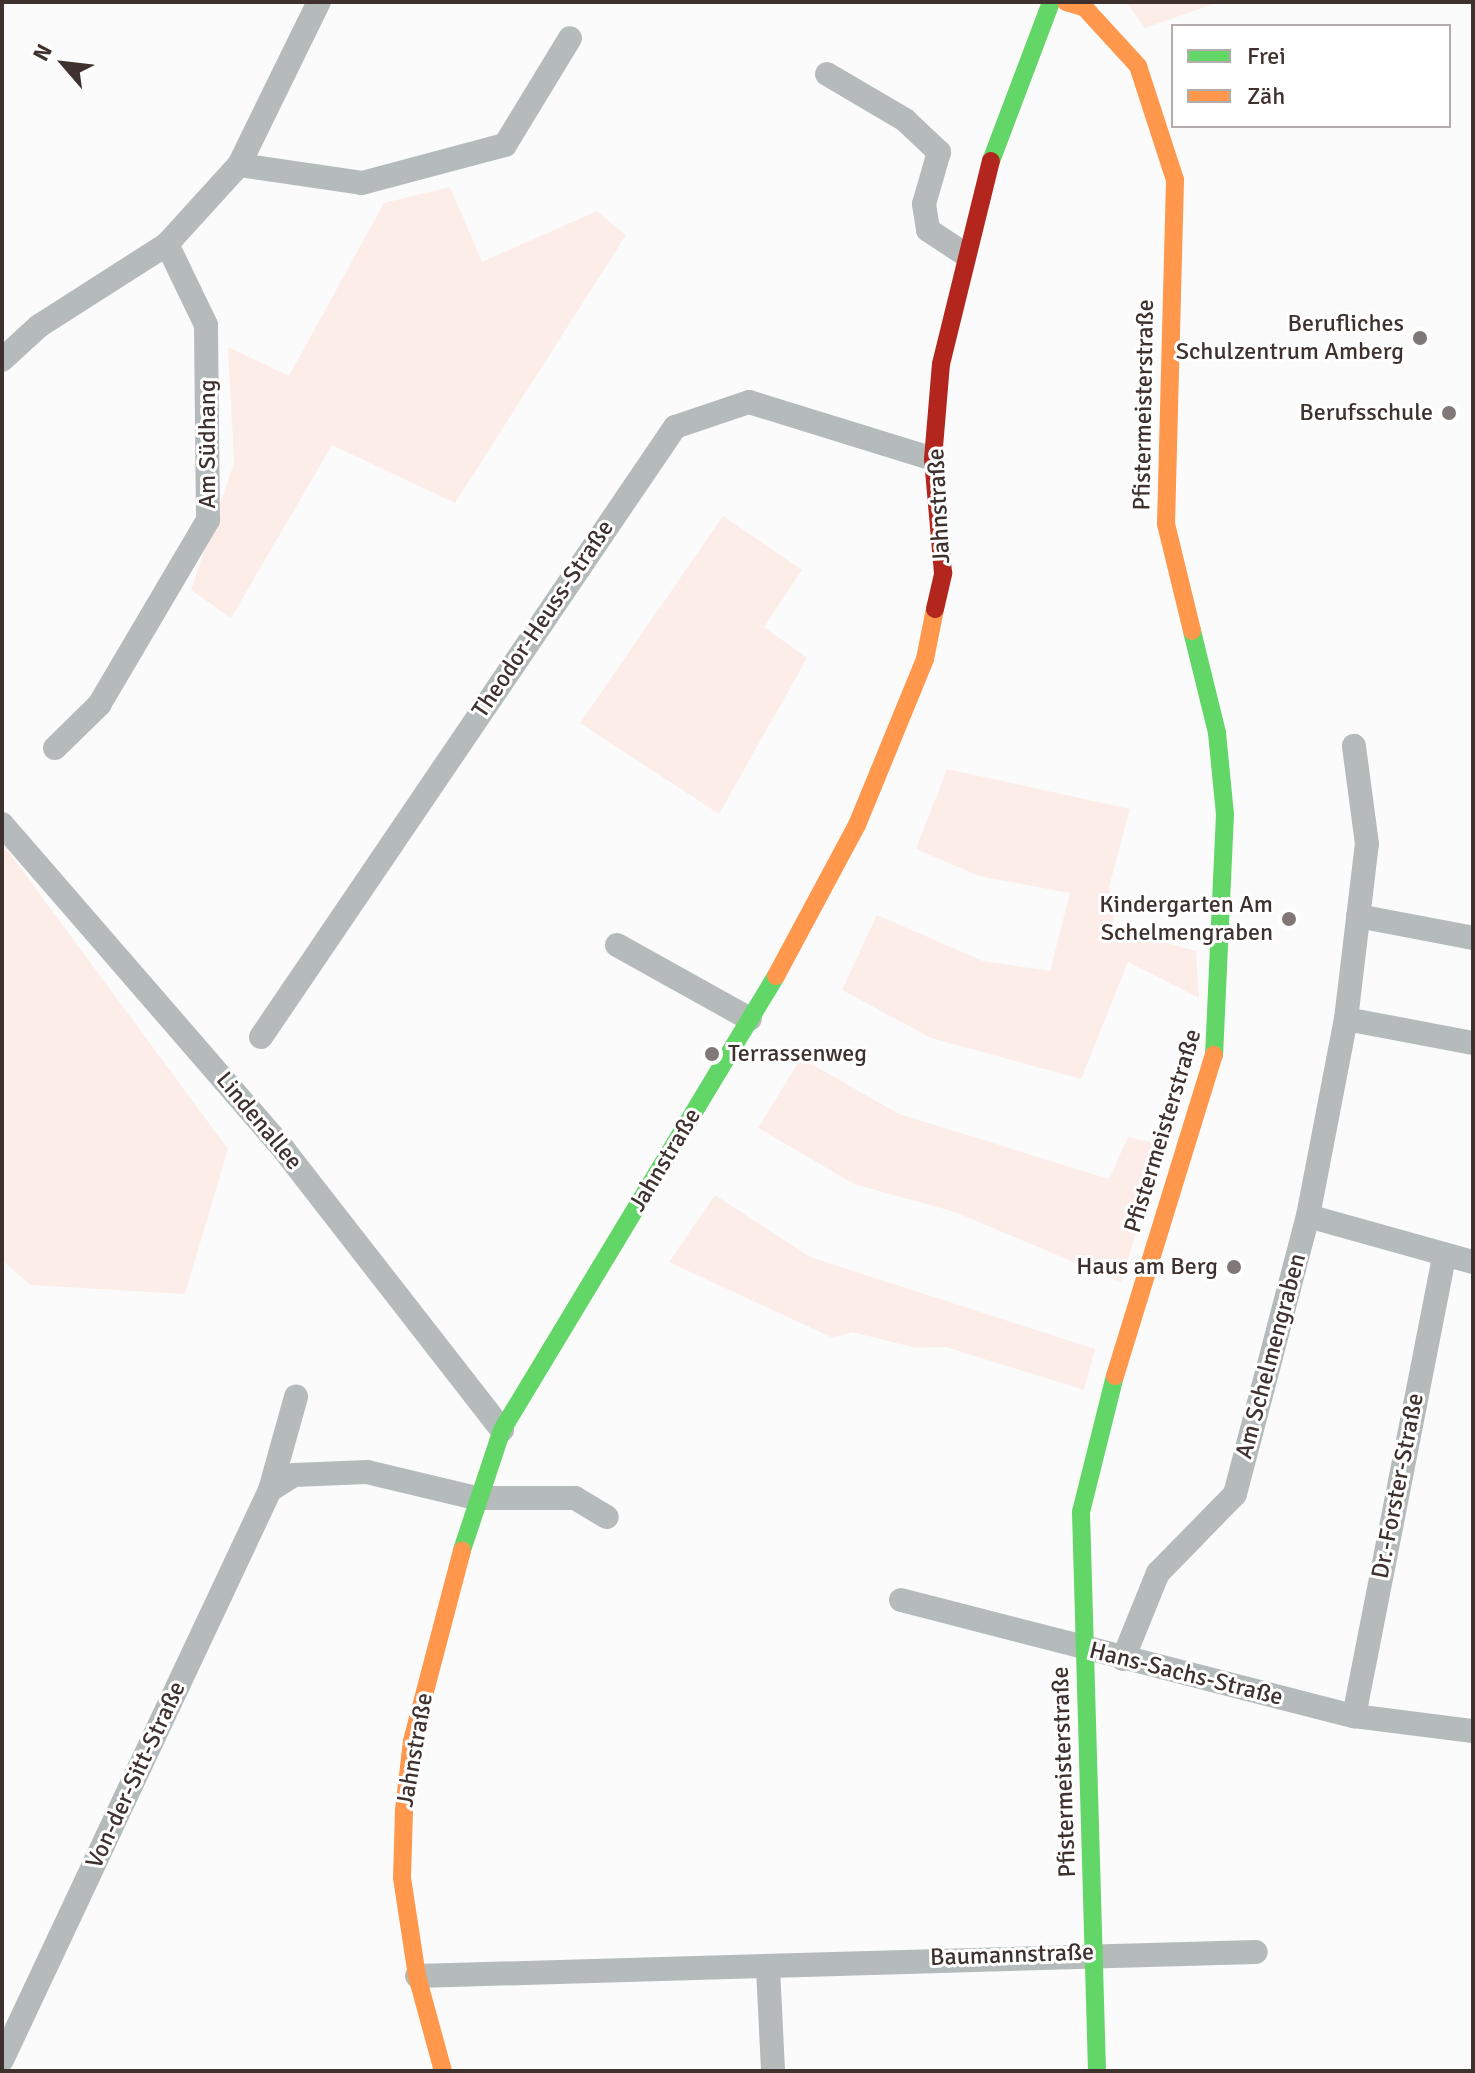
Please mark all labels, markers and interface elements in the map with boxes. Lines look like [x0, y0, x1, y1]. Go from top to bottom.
north arrow [24, 24, 104, 104]
legend [1171, 24, 1451, 128]
text: N [27, 39, 58, 66]
text: Frei [1247, 41, 1286, 71]
text: Zäh [1247, 81, 1285, 111]
street label: Pfistermeisterstraße [1128, 299, 1160, 511]
place label: Berufliches Schulzentrum Amberg [1176, 310, 1404, 366]
marker: Berufliches Schulzentrum Amberg [1411, 329, 1429, 347]
street label: Am Südhang [194, 379, 222, 509]
place label: Berufsschule [1299, 399, 1433, 427]
marker: Berufsschule [1440, 404, 1458, 422]
street label: Jahnstraße [922, 448, 956, 564]
street label: Theodor-Heuss-Straße [466, 515, 620, 723]
place label: Kindergarten Am Schelmengraben [1099, 891, 1273, 947]
marker: Kindergarten Am Schelmengraben [1280, 910, 1298, 928]
street label: Pfistermeisterstraße [1118, 1026, 1208, 1236]
place label: Terrassenweg [728, 1040, 867, 1068]
marker: Terrassenweg [703, 1045, 721, 1063]
street label: Lindenallee [210, 1066, 308, 1176]
street label: Jahnstraße [623, 1103, 707, 1217]
street label: Am Schelmengraben [1230, 1250, 1312, 1462]
place label: Haus am Berg [1076, 1253, 1218, 1281]
marker: Haus am Berg [1225, 1258, 1243, 1276]
street label: Dr.-Forster-Straße [1366, 1391, 1430, 1581]
street label: Hans-Sachs-Straße [1086, 1636, 1286, 1712]
street label: Pfistermeisterstraße [1046, 1666, 1082, 1878]
street label: Von-der-Sitt-Straße [80, 1677, 192, 1873]
street label: Jahnstraße [391, 1691, 439, 1809]
street label: Baumannstraße [930, 1938, 1094, 1972]

